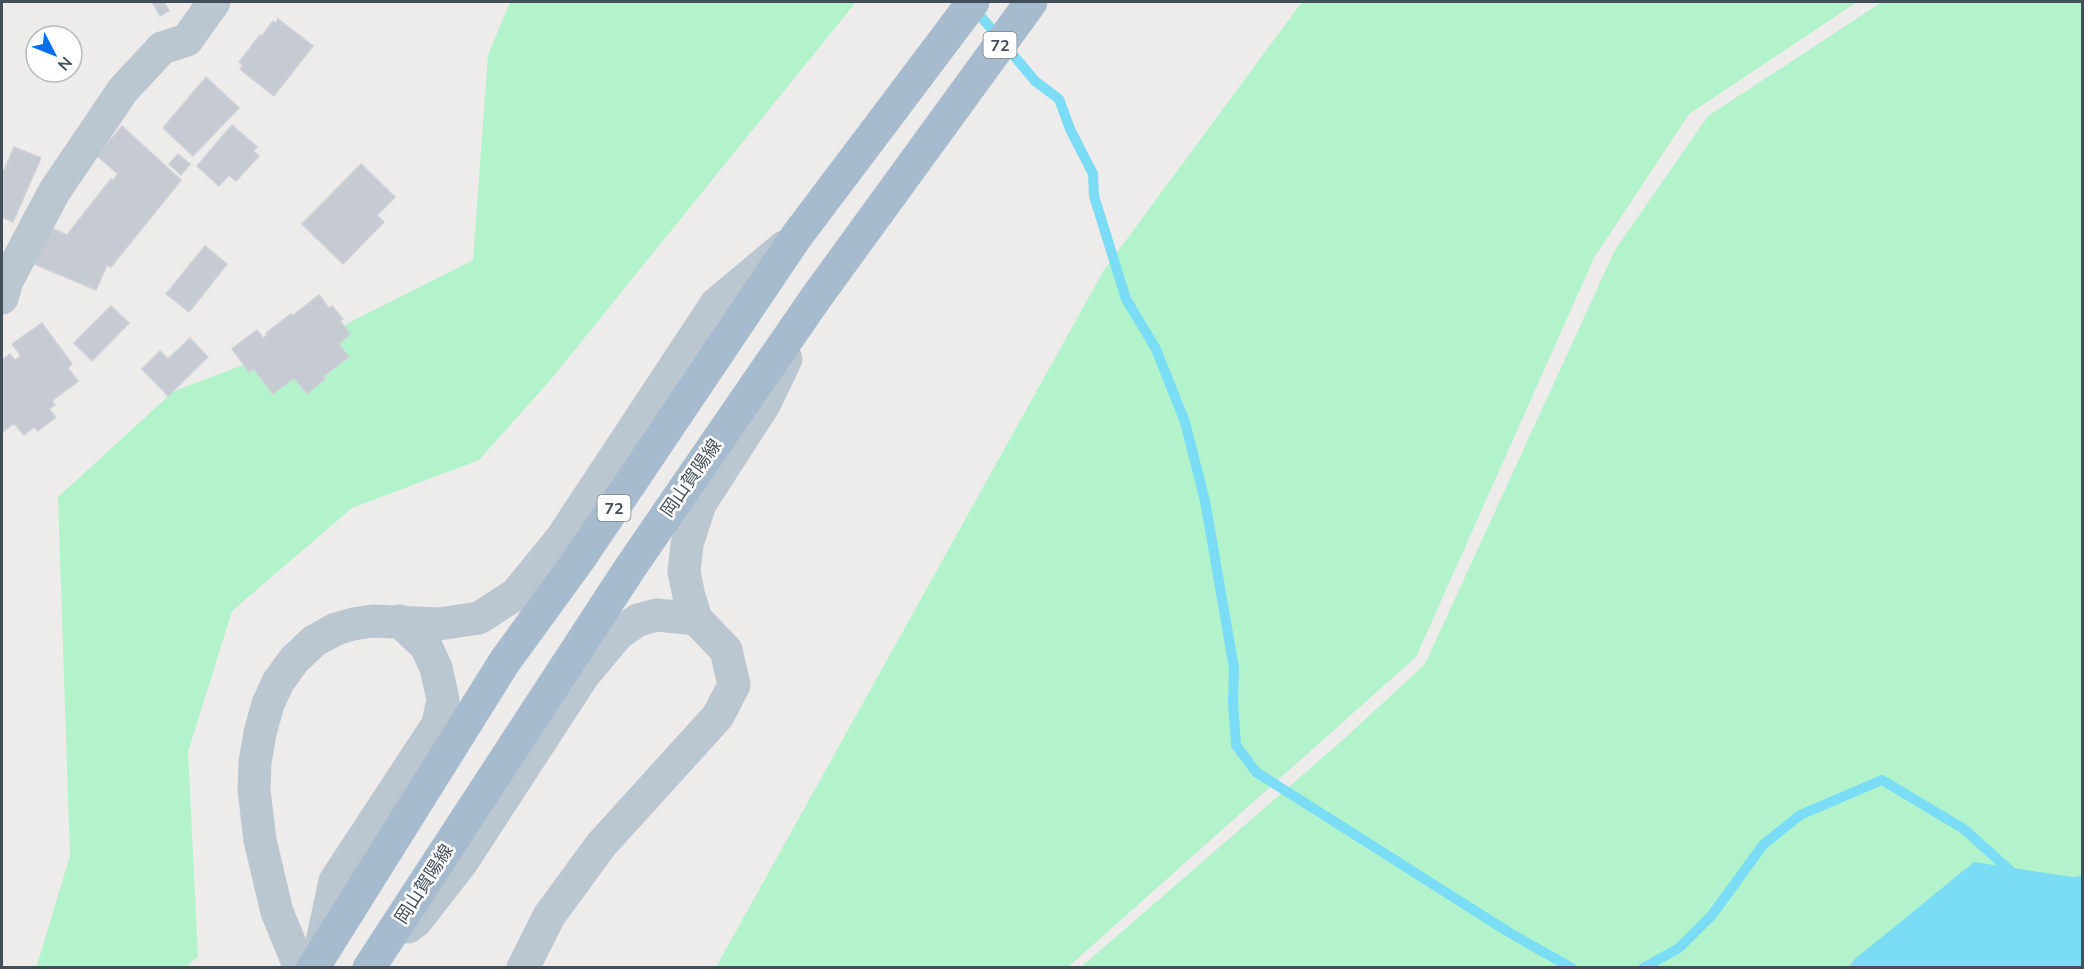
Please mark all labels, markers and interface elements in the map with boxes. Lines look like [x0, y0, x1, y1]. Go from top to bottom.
north arrow [24, 24, 84, 84]
road number: 72 [984, 32, 1016, 58]
text: N [52, 52, 77, 75]
street label: 岡山賀陽線 [655, 434, 727, 522]
road number: 72 [598, 495, 630, 521]
street label: 岡山賀陽線 [389, 840, 459, 928]

